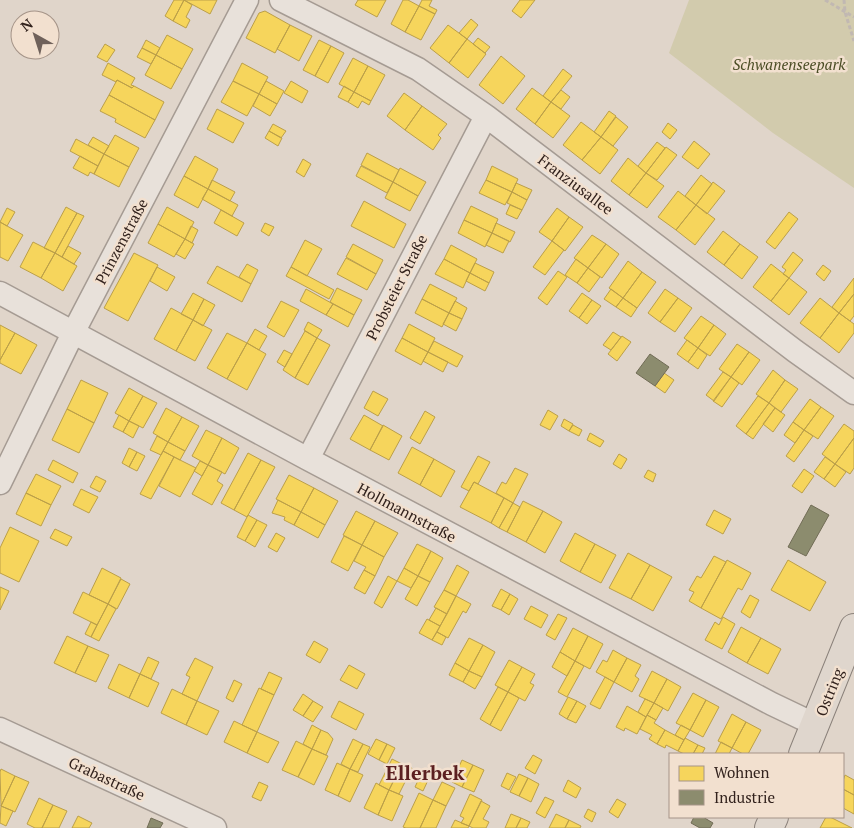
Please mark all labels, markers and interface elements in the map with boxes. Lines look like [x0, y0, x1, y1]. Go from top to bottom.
north arrow [10, 10, 60, 60]
text: N [16, 14, 37, 35]
park label: Schwanenseepark [732, 54, 846, 74]
street label: Franziusallee [534, 149, 618, 219]
street label: Prinzenstraße [90, 195, 152, 287]
street label: Probsteier Straße [361, 231, 431, 343]
street label: Hollmannstraße [354, 478, 460, 546]
street label: Ostring [810, 664, 848, 719]
street label: Grabastraße [66, 752, 148, 804]
legend [669, 753, 844, 818]
district label: Ellerbek [386, 759, 465, 786]
text: Wohnen [714, 762, 770, 782]
text: Industrie [714, 787, 775, 807]

